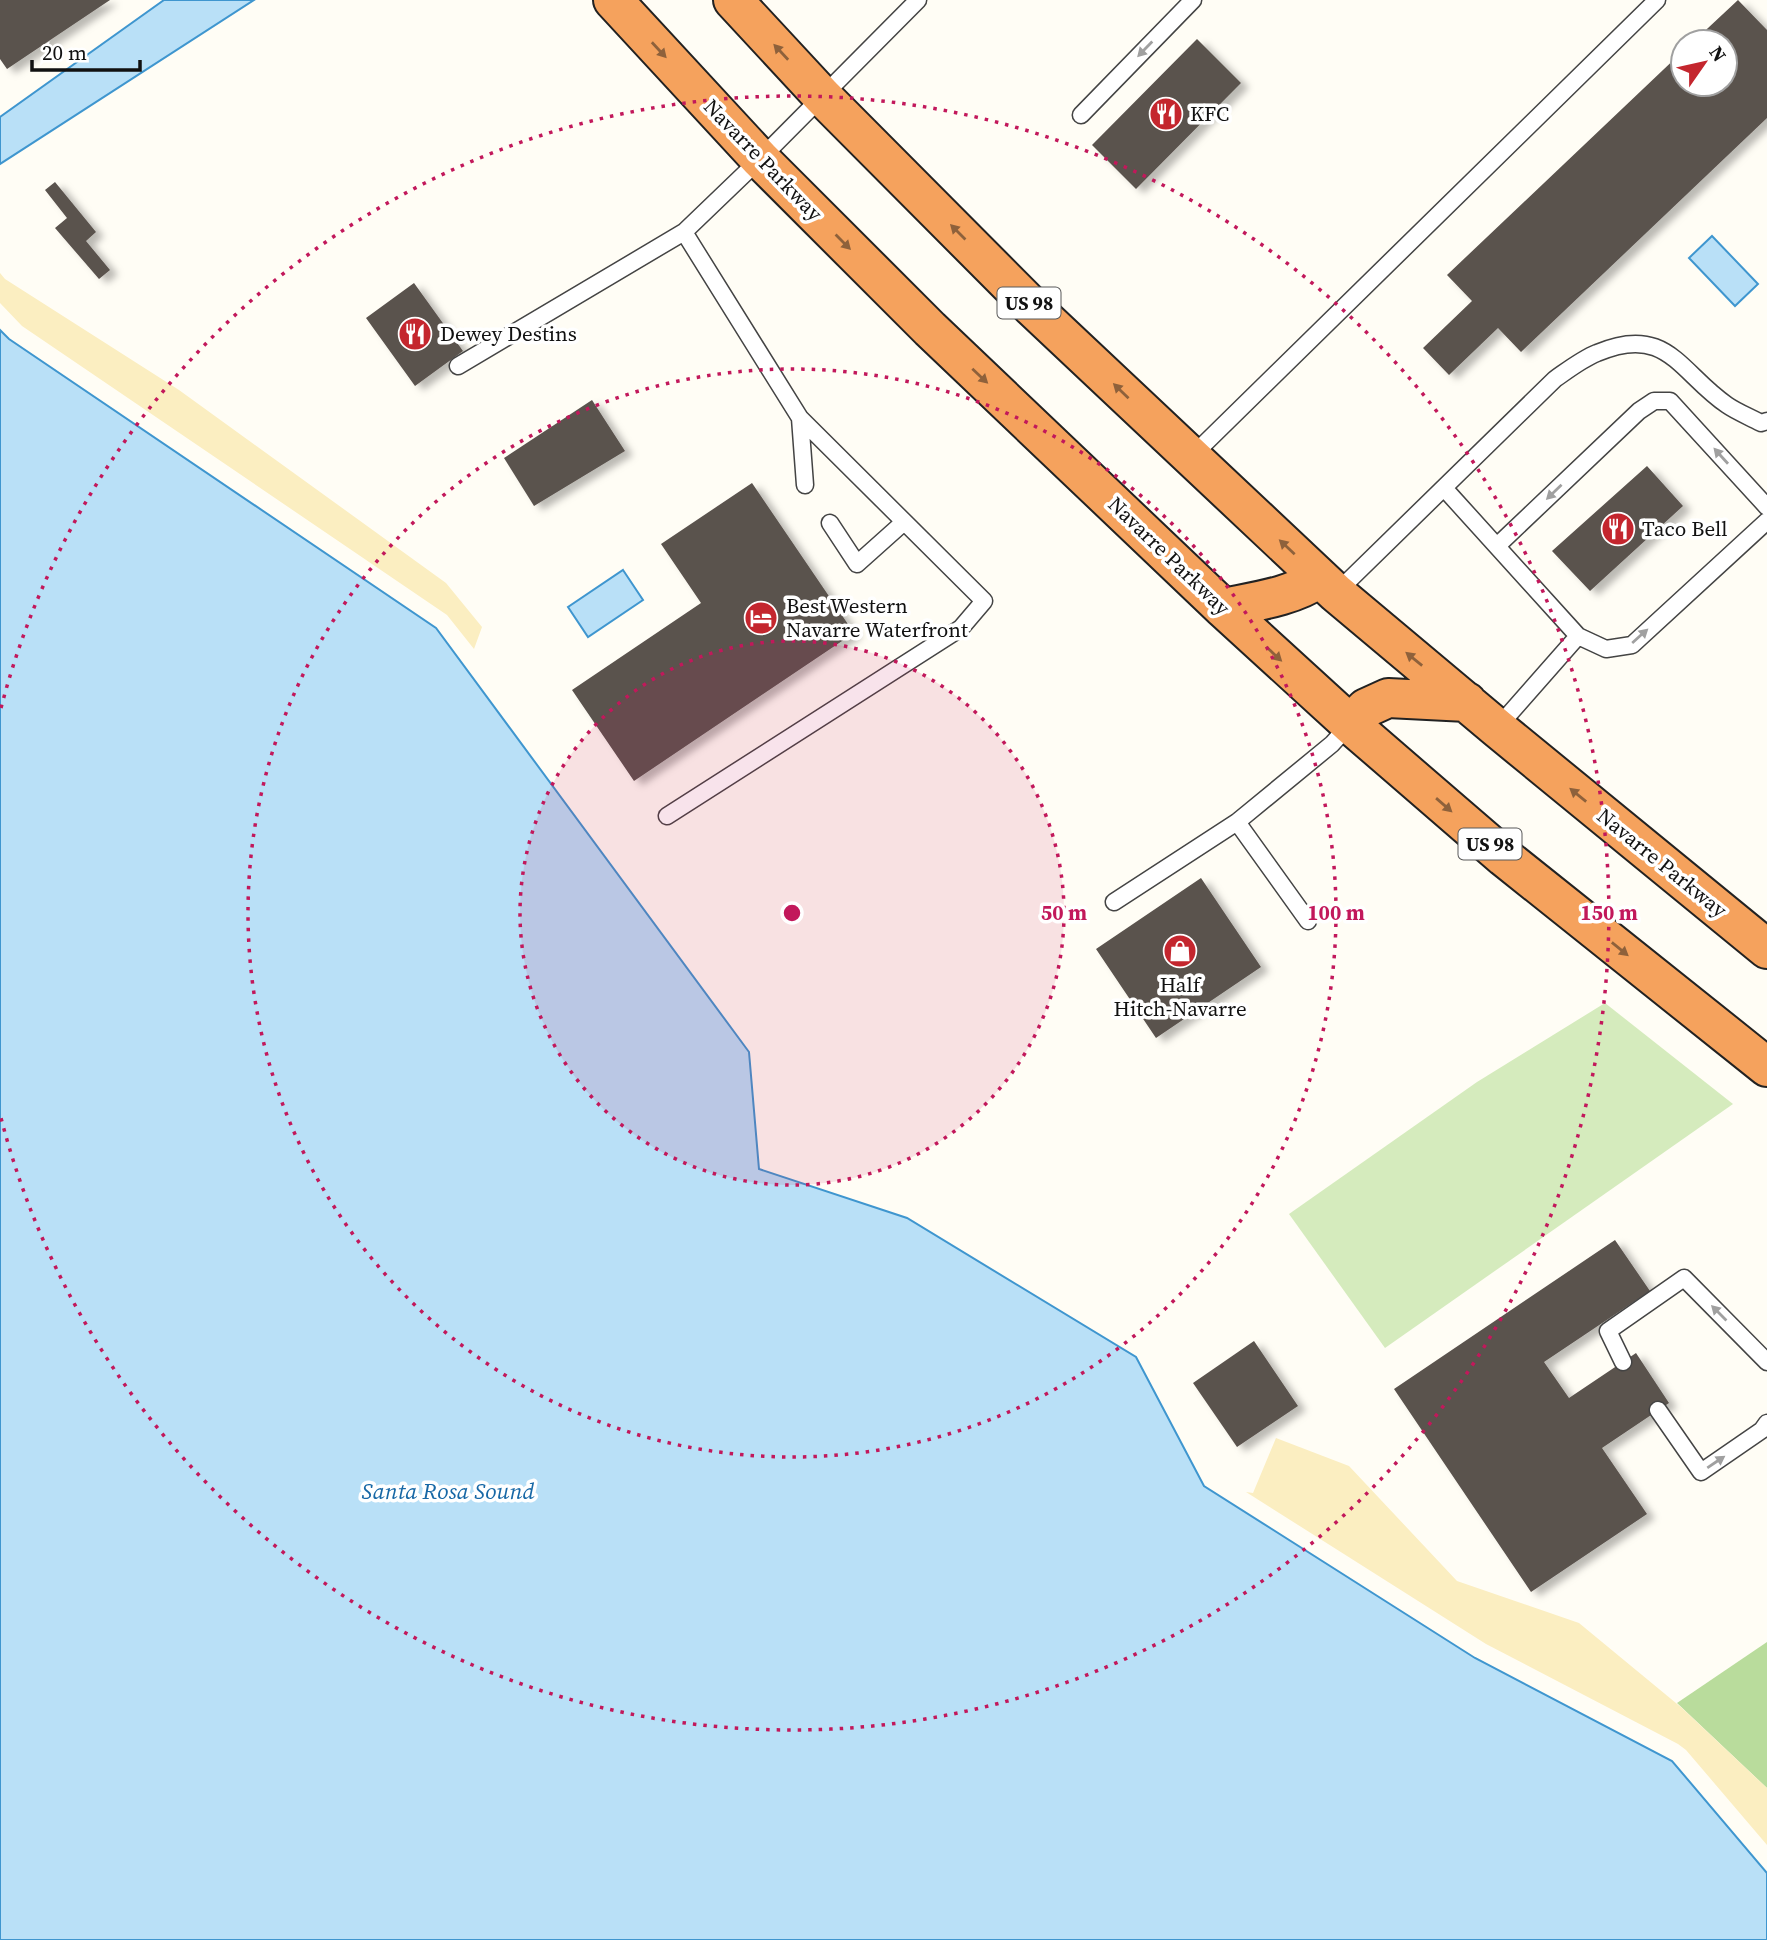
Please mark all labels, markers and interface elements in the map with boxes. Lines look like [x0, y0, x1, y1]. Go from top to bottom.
scale bar [32, 28, 140, 72]
north arrow [1669, 28, 1739, 98]
text: 20 m [42, 38, 87, 67]
text: N [1703, 40, 1733, 67]
one-way arrow [651, 41, 667, 59]
one-way arrow [1137, 41, 1153, 57]
one-way arrow [774, 44, 790, 61]
street label: Navarre Parkway [698, 92, 829, 227]
restaurant icon: KFC [1147, 95, 1185, 133]
place label: KFC [1190, 99, 1229, 128]
one-way arrow [950, 224, 966, 240]
one-way arrow [834, 233, 851, 249]
road number: US 98 [998, 288, 1060, 318]
restaurant icon: Dewey Destins [396, 315, 434, 353]
place label: Dewey Destins [440, 319, 577, 348]
one-way arrow [971, 367, 988, 383]
one-way arrow [1113, 383, 1130, 399]
one-way arrow [1713, 447, 1729, 465]
one-way arrow [1546, 484, 1563, 500]
street label: Navarre Parkway [1102, 490, 1237, 622]
restaurant icon: Taco Bell [1599, 510, 1637, 548]
place label: Taco Bell [1642, 514, 1727, 543]
one-way arrow [1278, 538, 1295, 555]
place label: Best Western Navarre Waterfront [786, 591, 968, 644]
hotel icon: Best Western Navarre Waterfront [742, 599, 780, 637]
one-way arrow [1631, 629, 1648, 645]
one-way arrow [1265, 646, 1282, 662]
one-way arrow [1405, 652, 1422, 667]
one-way arrow [1570, 788, 1587, 803]
one-way arrow [1435, 797, 1453, 813]
street label: Navarre Parkway [1591, 801, 1734, 924]
road number: US 98 [1458, 828, 1522, 860]
text: 50 m [1041, 898, 1087, 927]
text: 100 m [1307, 898, 1365, 927]
text: 150 m [1580, 898, 1638, 927]
centre of rings [780, 901, 804, 925]
shop icon: Half Hitch-Navarre [1161, 932, 1199, 970]
one-way arrow [1610, 942, 1628, 957]
place label: Half Hitch-Navarre [1113, 970, 1247, 1023]
one-way arrow [1710, 1305, 1727, 1322]
one-way arrow [1707, 1455, 1725, 1469]
water label: Santa Rosa Sound [361, 1475, 535, 1507]

